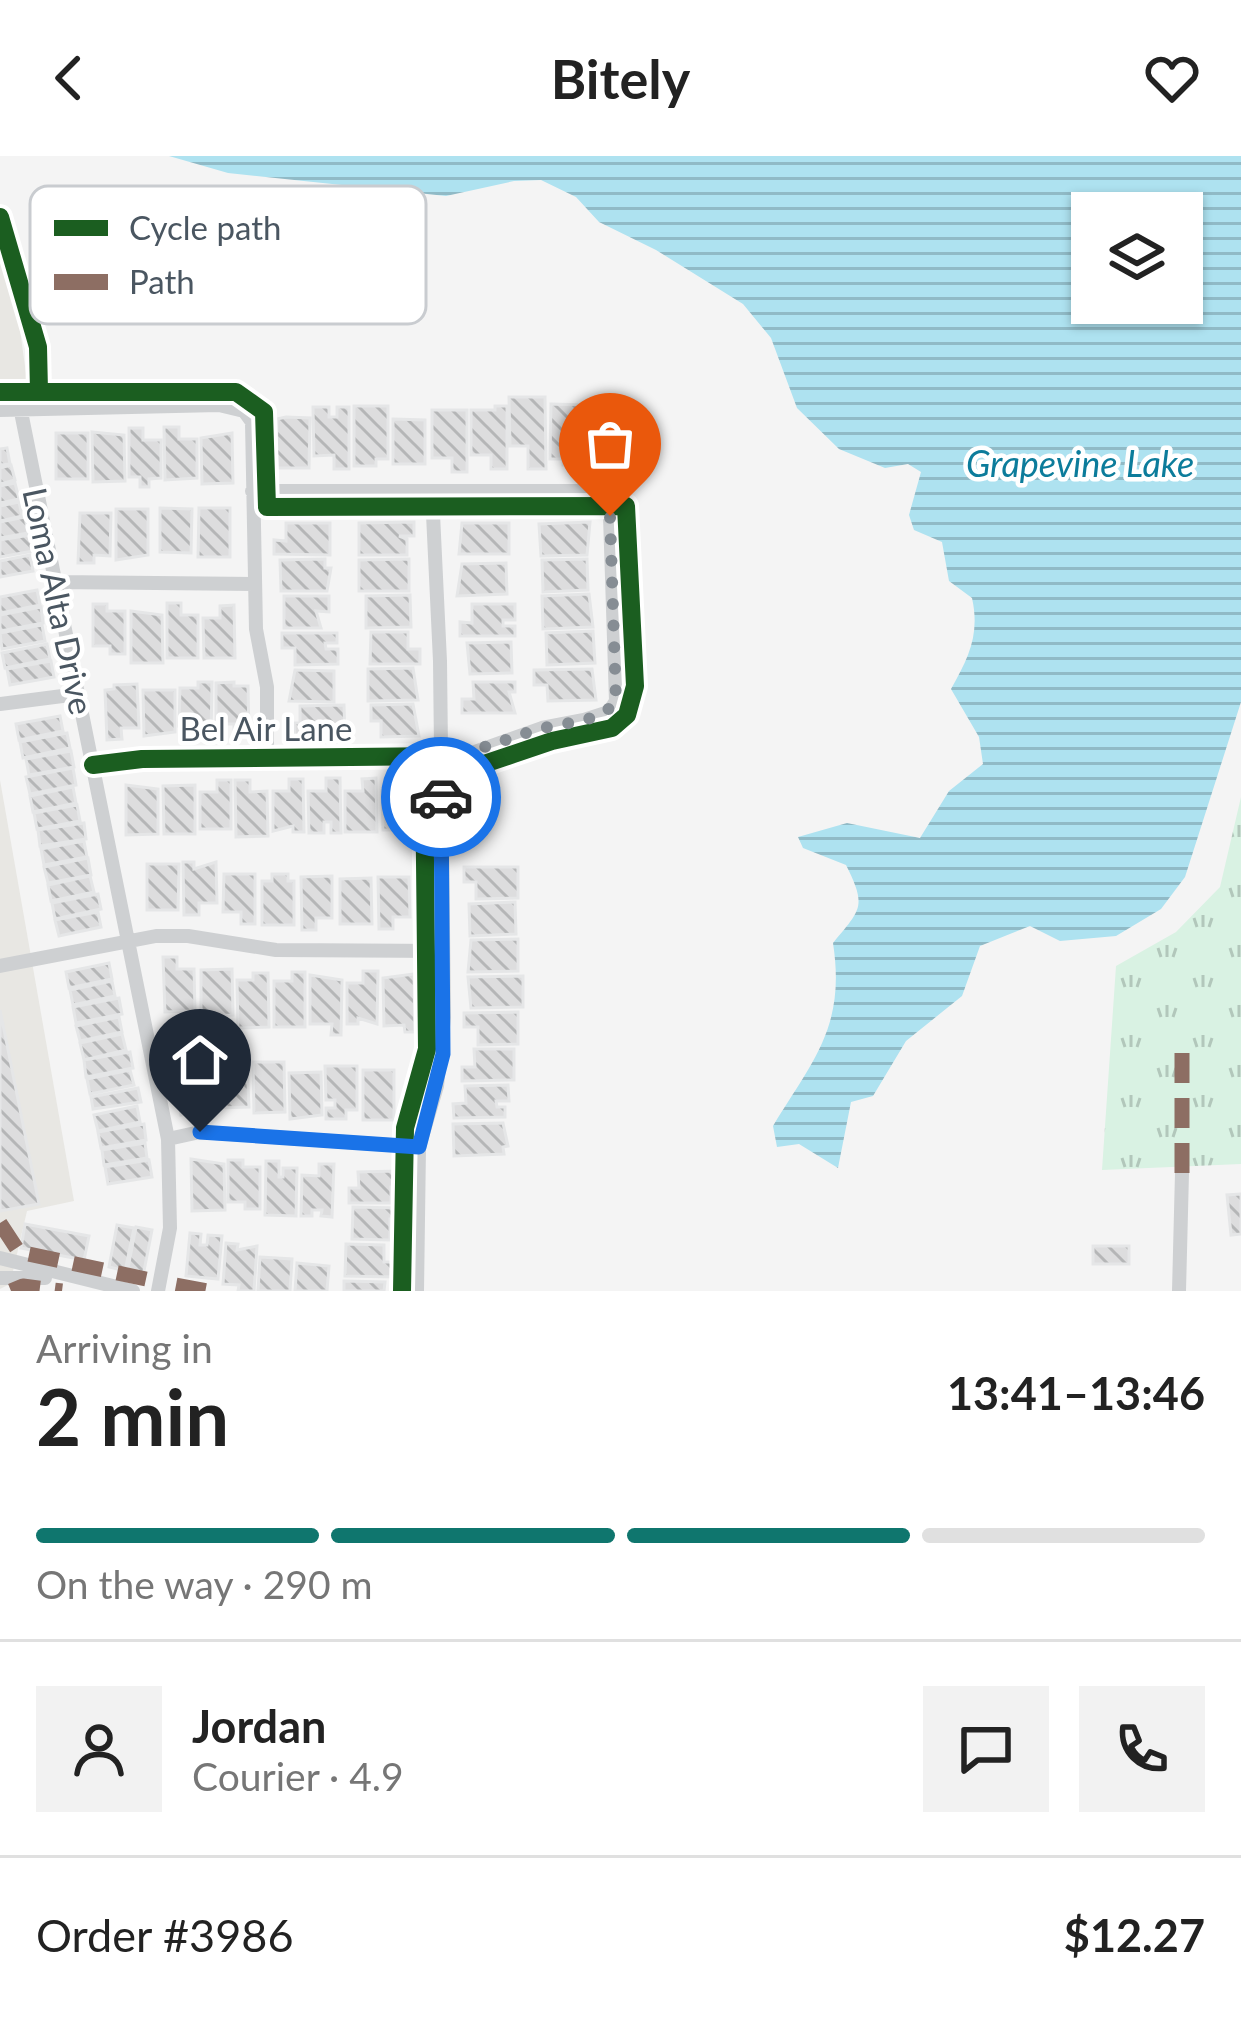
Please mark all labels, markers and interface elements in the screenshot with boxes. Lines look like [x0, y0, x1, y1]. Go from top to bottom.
icon: back [36, 45, 102, 111]
icon: heart [1139, 45, 1205, 111]
text: Bitely [551, 46, 690, 111]
legend [30, 186, 426, 324]
map controls [1071, 192, 1203, 324]
button: layers [1071, 192, 1203, 324]
text: Cycle path [129, 207, 281, 247]
text: Path [129, 261, 195, 301]
pin [559, 393, 661, 516]
icon: bag [577, 411, 643, 477]
water label: Grapevine Lake [966, 441, 1194, 485]
street label: Loma Alta Drive [15, 484, 103, 718]
street label: Bel Air Lane [180, 708, 352, 748]
courier [381, 737, 501, 857]
icon: car [408, 764, 474, 830]
pin [149, 1009, 251, 1132]
icon: home [167, 1027, 233, 1093]
text: Arriving in [36, 1325, 213, 1371]
text: 13:41–13:46 [947, 1366, 1205, 1420]
text: 2 min [36, 1369, 229, 1463]
text: On the way · 290 m [36, 1561, 373, 1607]
button: person [36, 1686, 162, 1812]
button: chat [923, 1686, 1049, 1812]
button: phone [1079, 1686, 1205, 1812]
text: Jordan [192, 1699, 326, 1753]
text: Courier · 4.9 [192, 1753, 404, 1799]
text: Order #3986 [36, 1908, 294, 1962]
text: $12.27 [1064, 1908, 1205, 1962]

